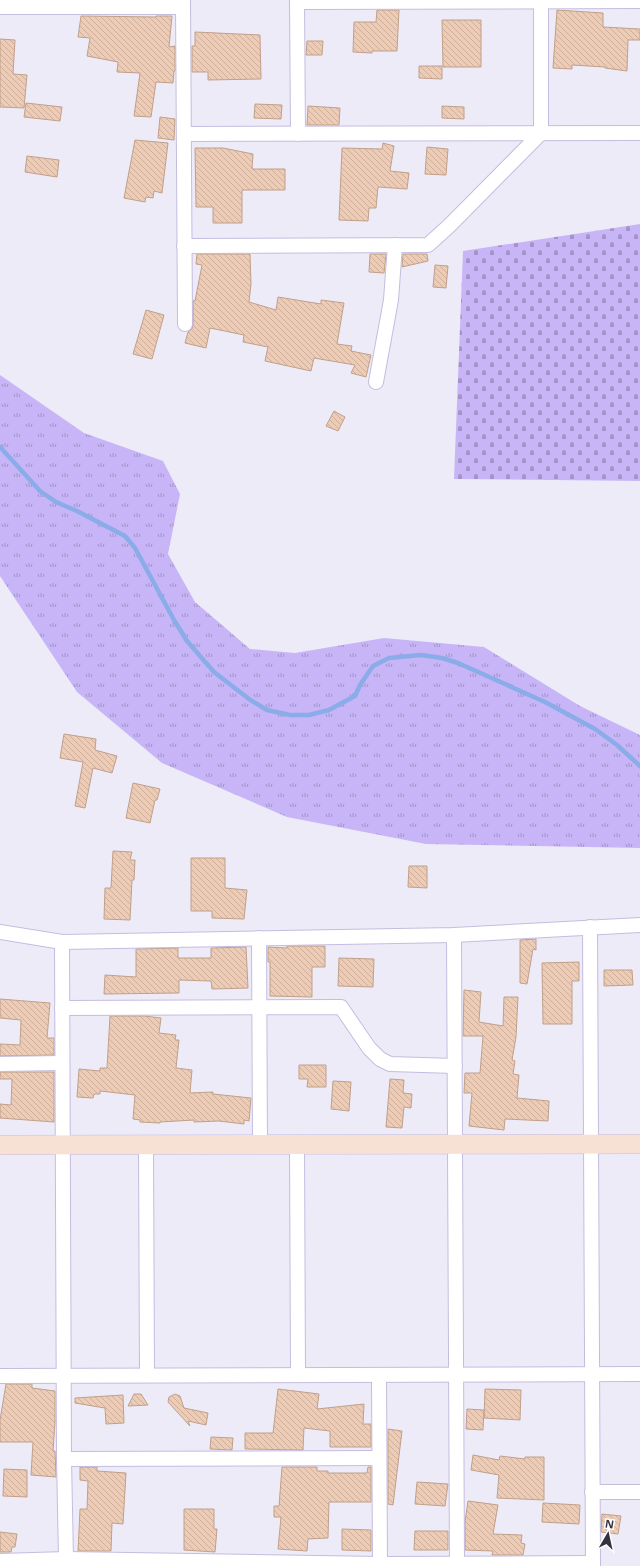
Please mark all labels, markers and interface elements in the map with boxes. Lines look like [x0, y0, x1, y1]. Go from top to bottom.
north arrow [588, 1514, 628, 1554]
text: N [604, 1516, 615, 1532]

